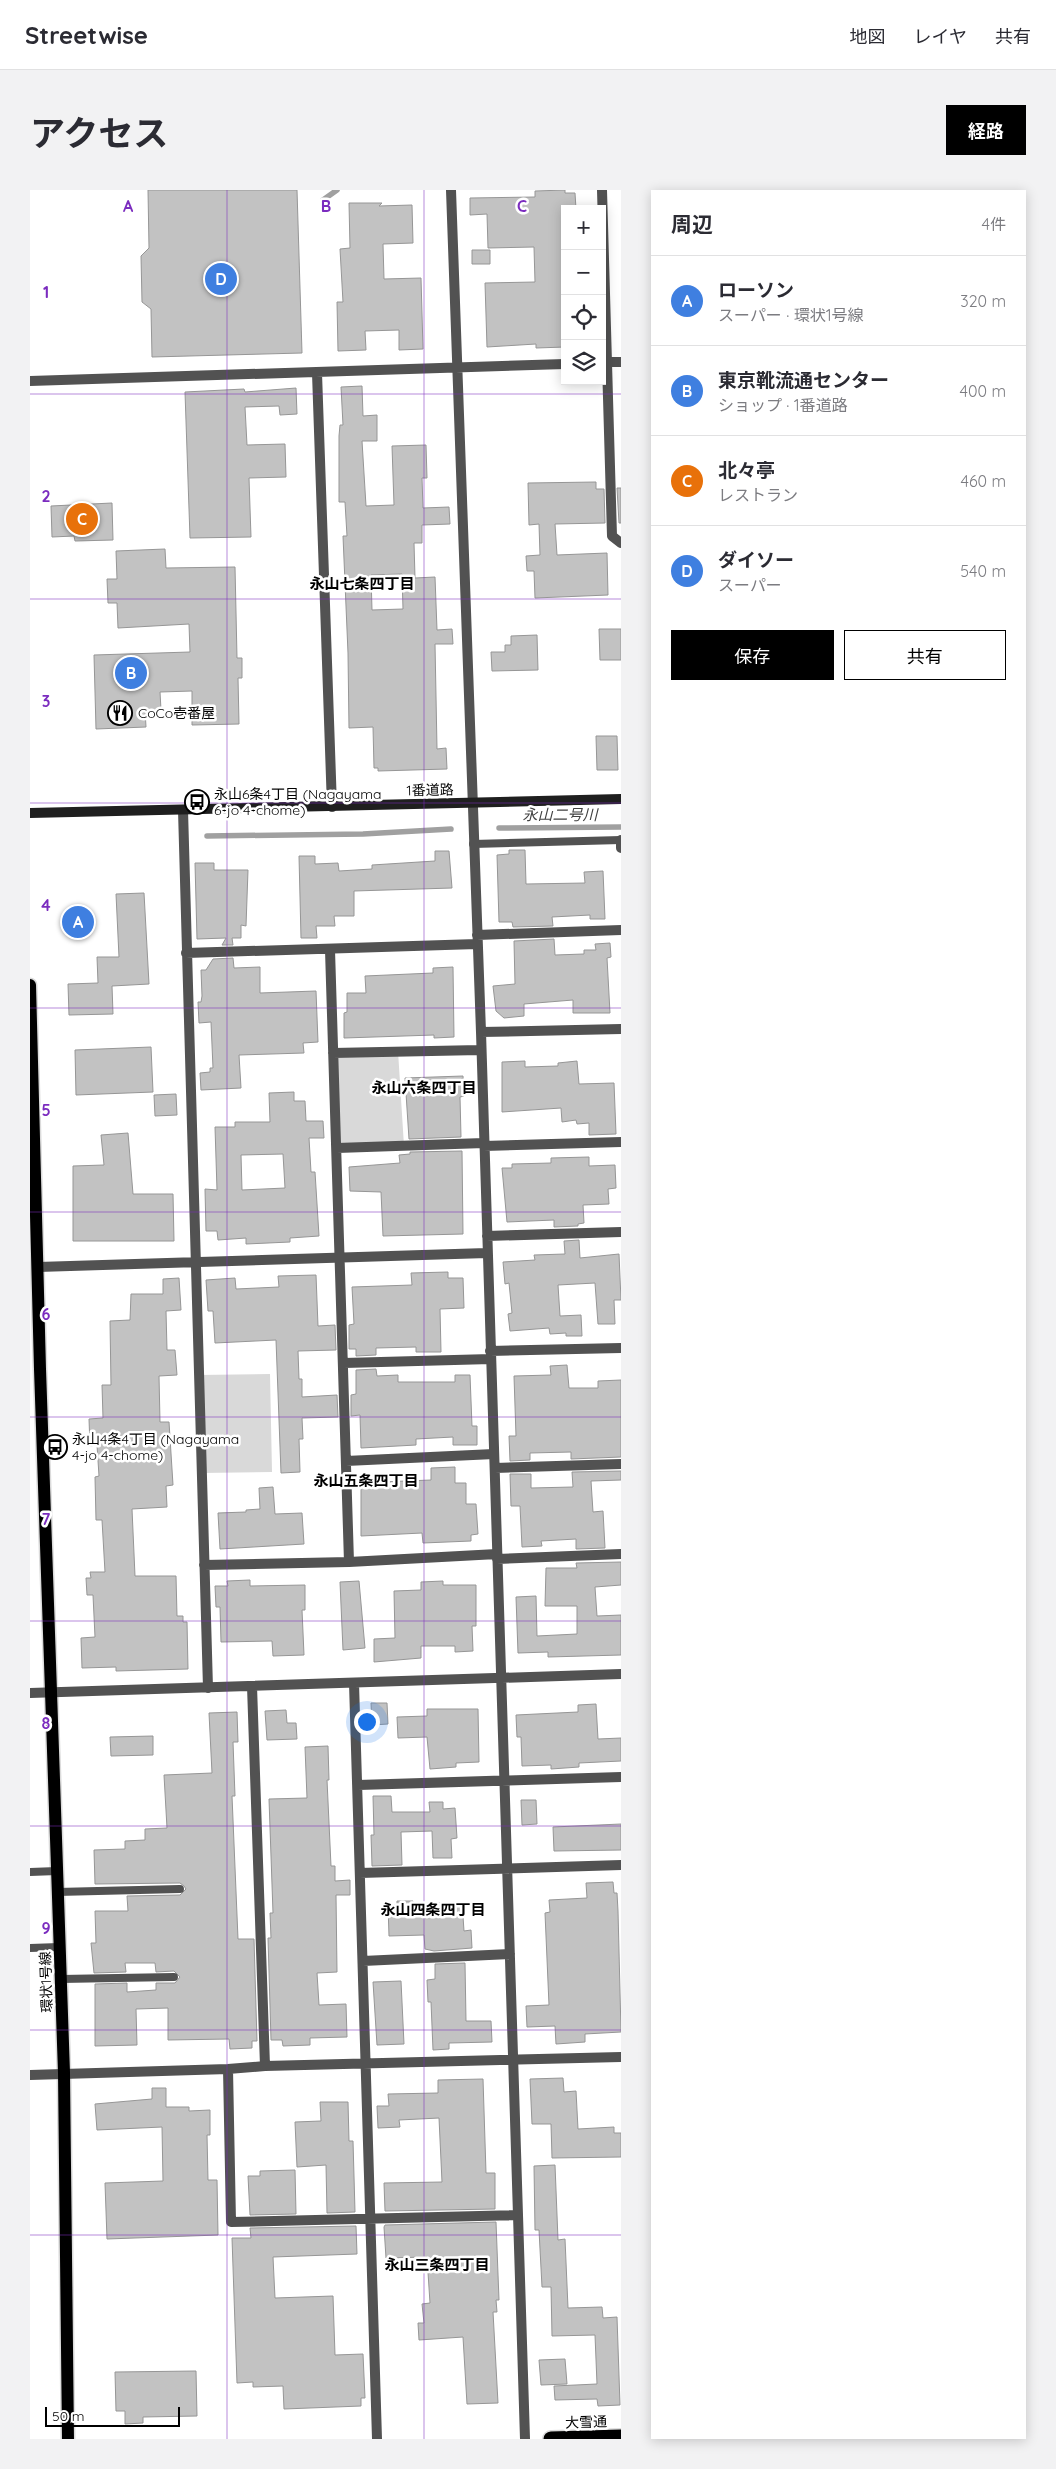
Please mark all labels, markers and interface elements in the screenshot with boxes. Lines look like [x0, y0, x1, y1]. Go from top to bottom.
text: Streetwise [25, 20, 148, 50]
text: 地図 [850, 25, 886, 48]
text: レイヤ [914, 25, 967, 48]
text: 共有 [995, 25, 1031, 48]
button: 経路 [946, 105, 1026, 155]
text: アクセス [30, 111, 168, 155]
text: A [123, 196, 134, 216]
text: B [321, 196, 331, 216]
text: C [517, 196, 527, 216]
map controls [561, 205, 606, 385]
button: + [561, 205, 606, 250]
text: 周辺 [671, 211, 713, 237]
text: 4件 [982, 214, 1006, 234]
button: − [561, 250, 606, 295]
pin: D [205, 260, 237, 298]
text: ローソン [718, 278, 794, 302]
text: 1 [43, 282, 49, 302]
text: A [682, 291, 692, 311]
text: 320 m [960, 291, 1006, 311]
button: locate [561, 295, 606, 340]
text: スーパー · 環状1号線 [718, 305, 864, 325]
button: layers [561, 340, 606, 385]
text: 東京靴流通センター [718, 368, 889, 392]
text: B [682, 381, 692, 401]
text: 400 m [960, 381, 1006, 401]
text: ショップ · 1番道路 [718, 395, 848, 415]
text: 北々亭 [718, 458, 775, 482]
text: C [682, 471, 692, 491]
text: 460 m [960, 471, 1006, 491]
text: レストラン [718, 485, 798, 505]
text: 2 [41, 486, 51, 506]
pin: C [66, 500, 98, 538]
text: ダイソー [718, 548, 794, 572]
text: D [681, 561, 693, 581]
text: 540 m [960, 561, 1006, 581]
district label: 永山七条四丁目 [309, 574, 415, 593]
text: スーパー [718, 575, 782, 595]
button: 保存 [671, 630, 834, 680]
button: 共有 [844, 630, 1006, 680]
pin: B [115, 654, 147, 692]
text: 3 [42, 691, 50, 711]
restaurant icon: CoCo壱番屋 [107, 700, 133, 726]
place label: CoCo壱番屋 [138, 704, 215, 722]
street label: 1番道路 [406, 781, 454, 799]
place label: 永山6条4丁目 (Nagayama 6-jo 4-chome) [214, 785, 381, 819]
bus stop icon: 永山6条4丁目 (Nagayama 6-jo 4-chome) [184, 789, 210, 815]
water label: 永山二号川 [522, 805, 599, 824]
text: 4 [41, 895, 51, 915]
pin: A [62, 903, 94, 941]
district label: 永山六条四丁目 [371, 1078, 477, 1097]
text: 5 [41, 1100, 51, 1120]
text: 6 [42, 1304, 51, 1324]
place label: 永山4条4丁目 (Nagayama 4-jo 4-chome) [72, 1430, 239, 1464]
bus stop icon: 永山4条4丁目 (Nagayama 4-jo 4-chome) [42, 1434, 68, 1460]
district label: 永山五条四丁目 [313, 1471, 419, 1490]
text: 7 [42, 1509, 51, 1529]
your location [354, 1709, 380, 1735]
text: 8 [42, 1713, 51, 1733]
district label: 永山四条四丁目 [380, 1900, 486, 1919]
text: 9 [41, 1918, 51, 1938]
street label: 環状1号線 [36, 1951, 56, 2013]
district label: 永山三条四丁目 [384, 2255, 490, 2274]
scale bar [45, 2404, 180, 2427]
text: 50 m [52, 2407, 85, 2425]
street label: 大雪通 [565, 2412, 607, 2432]

